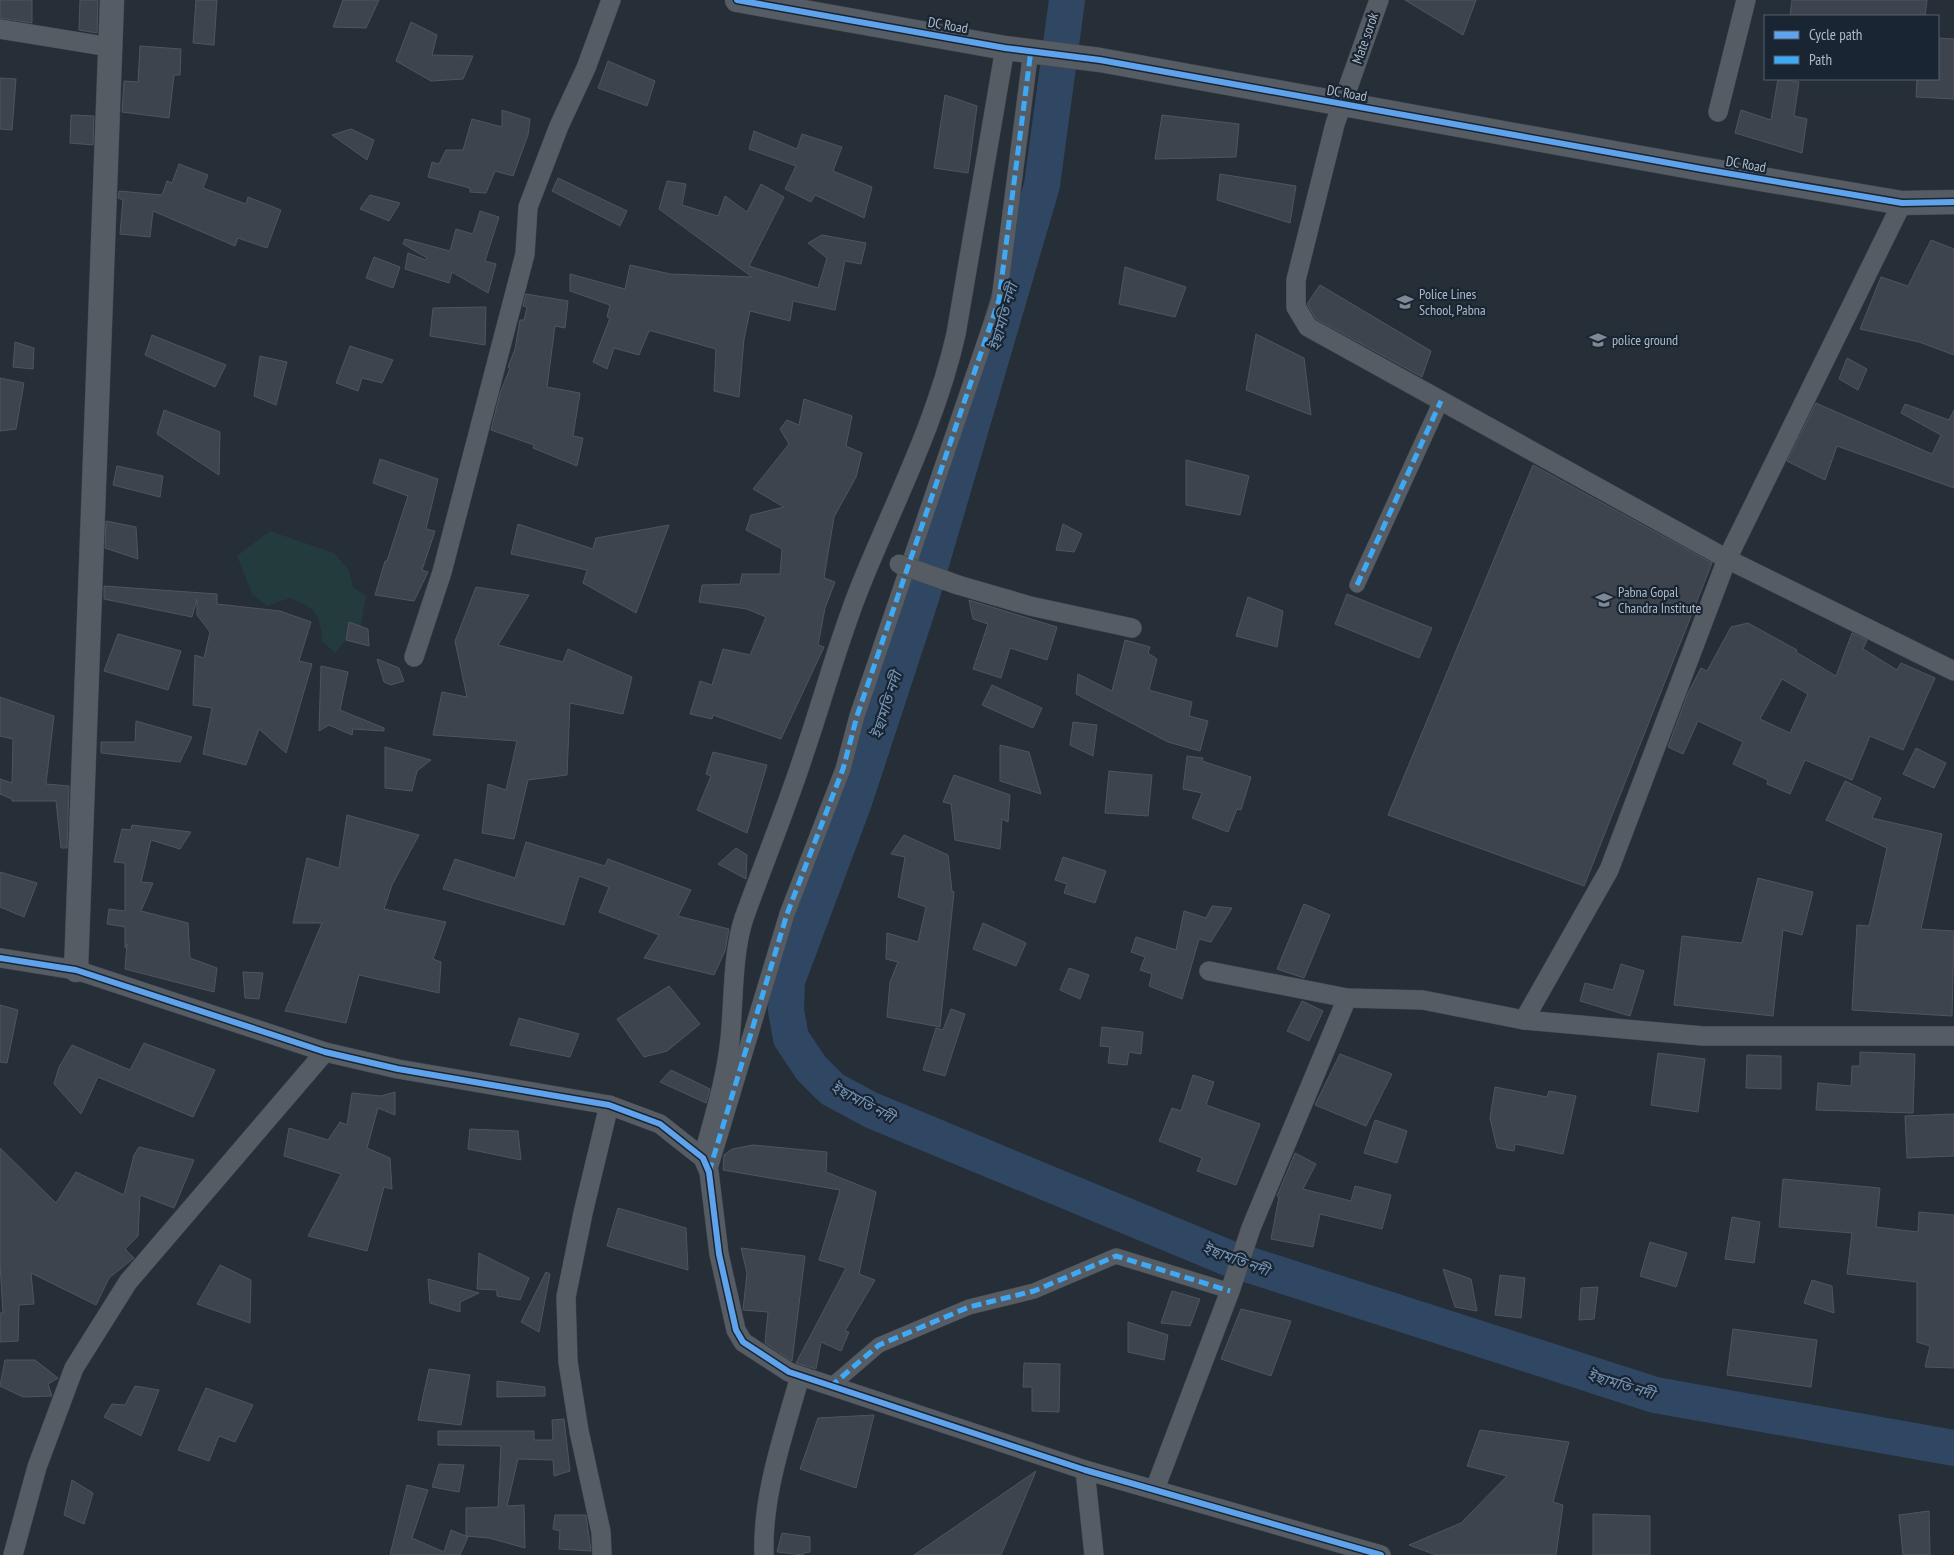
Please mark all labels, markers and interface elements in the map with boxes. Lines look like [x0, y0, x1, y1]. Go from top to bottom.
street label: Mate sorok [1348, 9, 1382, 66]
street label: DC Road [927, 13, 969, 37]
legend [1764, 15, 1939, 80]
text: Cycle path [1809, 25, 1862, 44]
text: Path [1809, 50, 1832, 69]
street label: DC Road [1326, 81, 1368, 105]
street label: DC Road [1725, 152, 1767, 176]
water label: ইছামতি নদী [984, 278, 1023, 353]
place label: Police Lines School, Pabna [1419, 285, 1486, 319]
school or university icon: Police Lines School, Pabna [1395, 292, 1415, 312]
school or university icon: police ground [1588, 330, 1608, 350]
place label: police ground [1612, 331, 1678, 349]
place label: Pabna Gopal Chandra Institute [1618, 583, 1701, 617]
school or university icon: Pabna Gopal Chandra Institute [1594, 590, 1614, 610]
water label: ইছামতি নদী [866, 666, 907, 741]
water label: ইছামতি নদী [828, 1077, 901, 1128]
water label: ইছামতি নদী [1200, 1238, 1275, 1281]
water label: ইছামতি নদী [1585, 1365, 1660, 1404]

